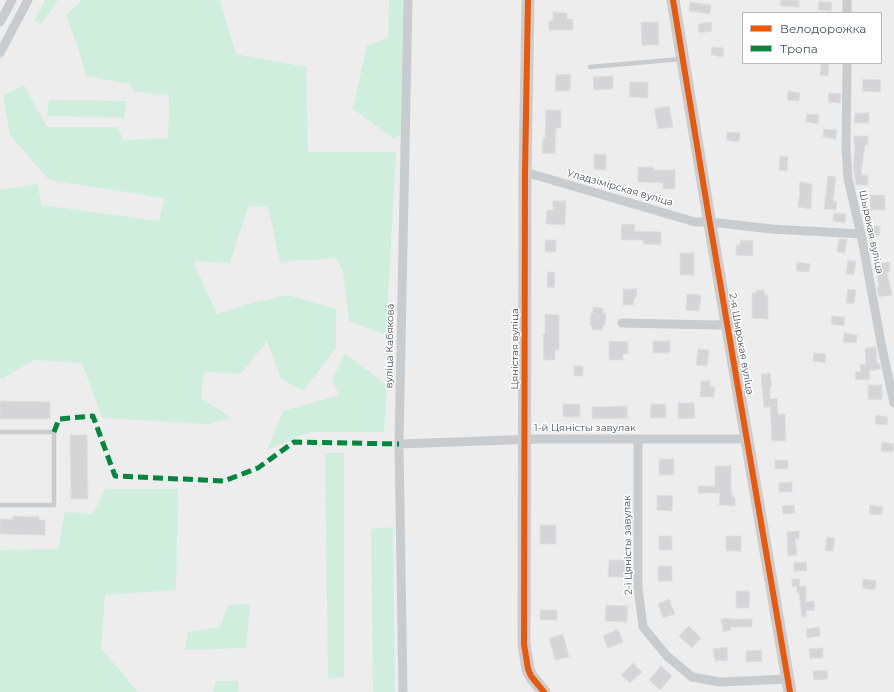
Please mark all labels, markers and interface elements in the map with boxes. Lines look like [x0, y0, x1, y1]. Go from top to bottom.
legend [742, 12, 882, 64]
text: Велодорожка [780, 21, 866, 36]
text: Тропа [780, 41, 818, 56]
street label: Уладзімірская вуліца [566, 167, 674, 209]
street label: Шырокая вуліца [856, 189, 886, 275]
street label: 2-я Шырокая вуліца [726, 292, 756, 396]
street label: вуліца Кабякова [383, 303, 397, 389]
street label: Цяністая вуліца [509, 308, 521, 390]
street label: 1-й Цяністы завулак [534, 422, 636, 434]
street label: 2-і Цяністы завулак [621, 495, 635, 595]

